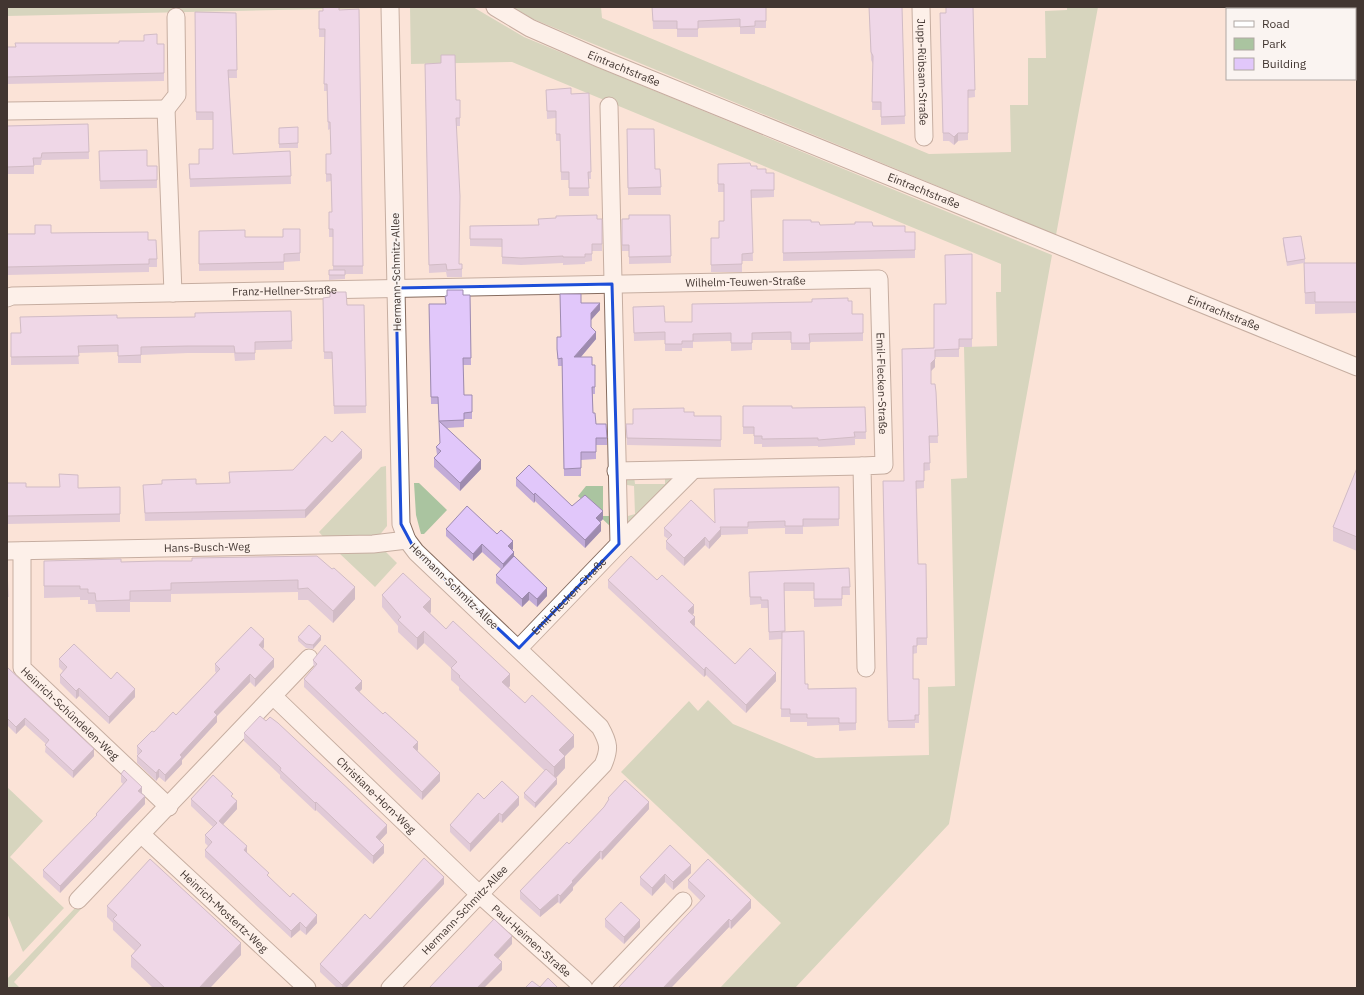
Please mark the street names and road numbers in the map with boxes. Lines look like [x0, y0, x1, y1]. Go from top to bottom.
street label: Jupp-Rübsam-Straße [914, 18, 931, 126]
street label: Eintrachtstraße [586, 47, 662, 89]
street label: Eintrachtstraße [886, 170, 962, 212]
street label: Hermann-Schmitz-Allee [388, 213, 404, 331]
street label: Wilhelm-Teuwen-Straße [685, 273, 806, 290]
street label: Franz-Hellner-Straße [232, 283, 337, 299]
street label: Eintrachtstraße [1186, 292, 1262, 334]
street label: Emil-Flecken-Straße [873, 332, 890, 435]
street label: Hans-Busch-Weg [164, 539, 250, 555]
street label: Hermann-Schmitz-Allee [407, 540, 501, 632]
street label: Emil-Flecken-Straße [528, 554, 609, 638]
street label: Heinrich-Schündelen-Weg [18, 664, 122, 763]
street label: Christiane-Horn-Weg [334, 754, 419, 836]
street label: Hermann-Schmitz-Allee [419, 862, 511, 958]
street label: Heinrich-Mostertz-Weg [177, 867, 271, 955]
street label: Paul-Heimen-Straße [489, 902, 574, 980]

